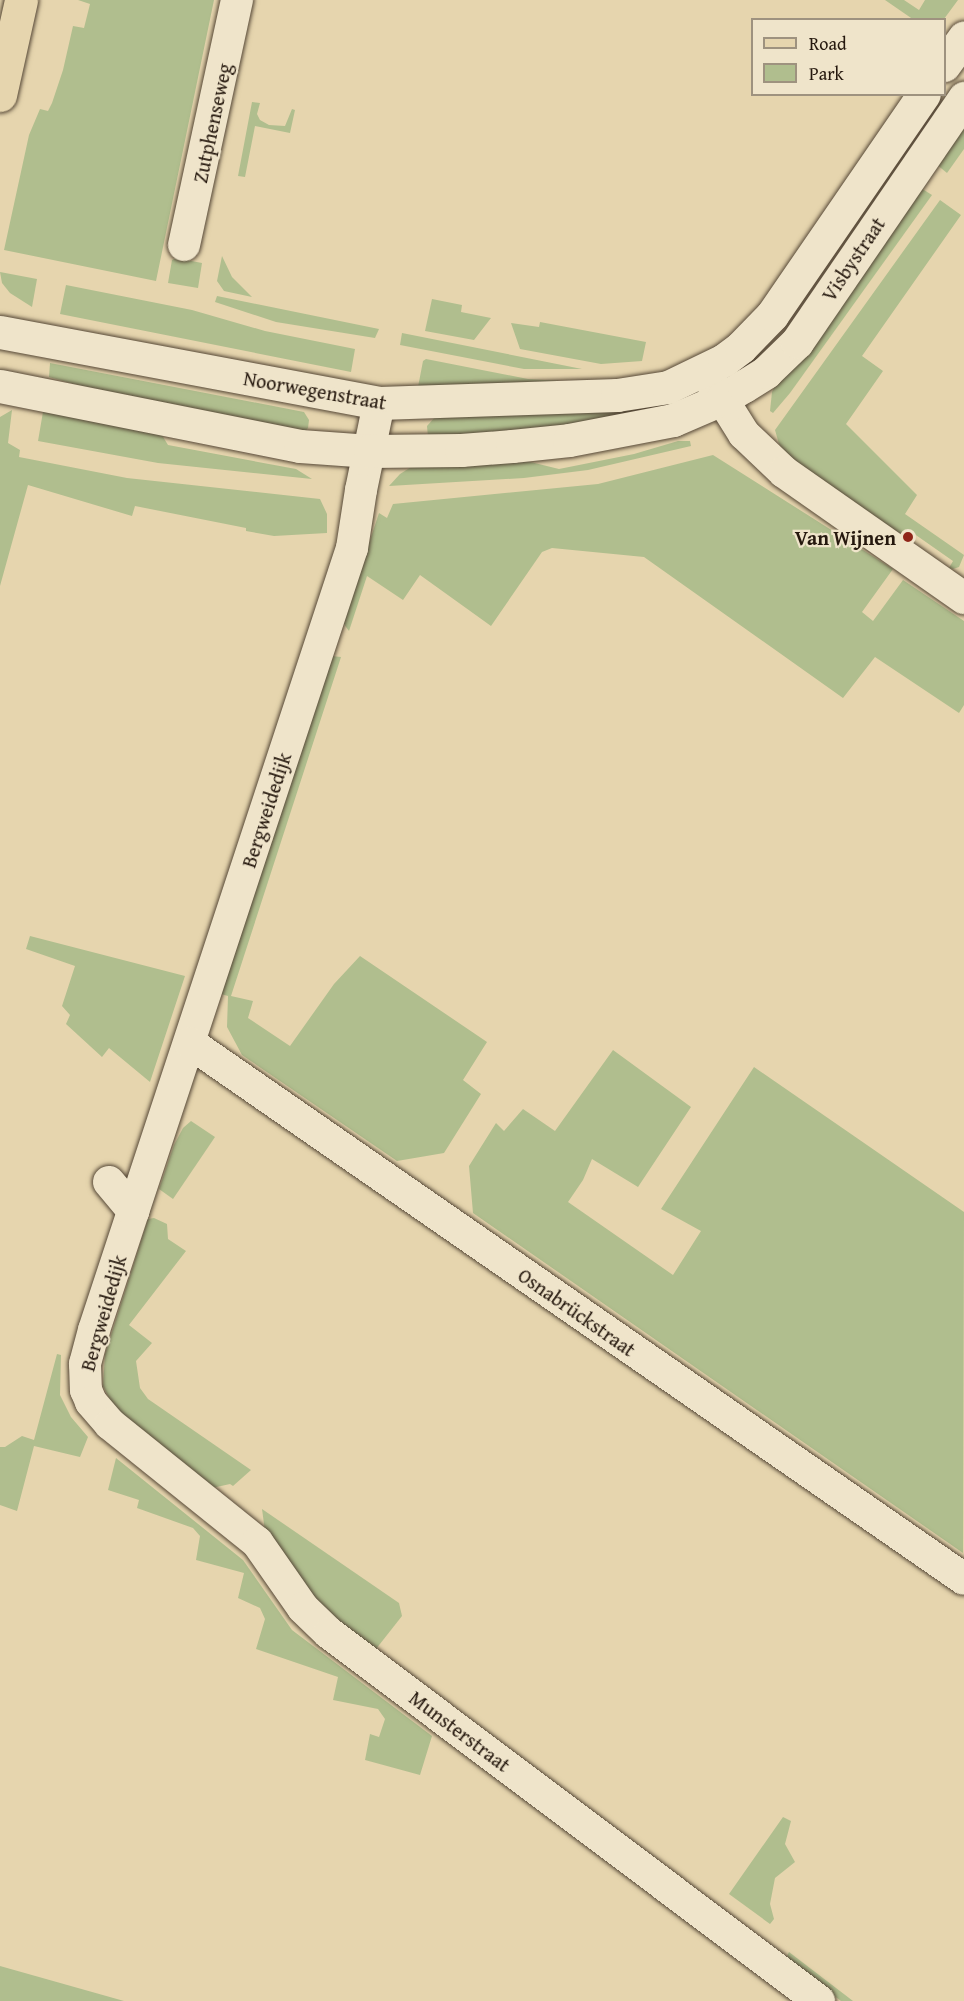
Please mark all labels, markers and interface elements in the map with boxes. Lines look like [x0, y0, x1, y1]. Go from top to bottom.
legend [751, 18, 946, 96]
text: Road [809, 30, 847, 57]
text: Park [809, 60, 844, 87]
street label: Zutphenseweg [188, 61, 236, 185]
street label: Visbystraat [816, 213, 890, 305]
street label: Noorwegenstraat [242, 366, 388, 414]
place label: Van Wijnen [795, 525, 896, 549]
marker: Van Wijnen [901, 530, 915, 544]
street label: Bergweidedijk [236, 749, 296, 871]
street label: Bergweidedijk [75, 1252, 131, 1374]
street label: Osnabrückstraat [514, 1263, 640, 1361]
street label: Munsterstraat [405, 1685, 515, 1777]

